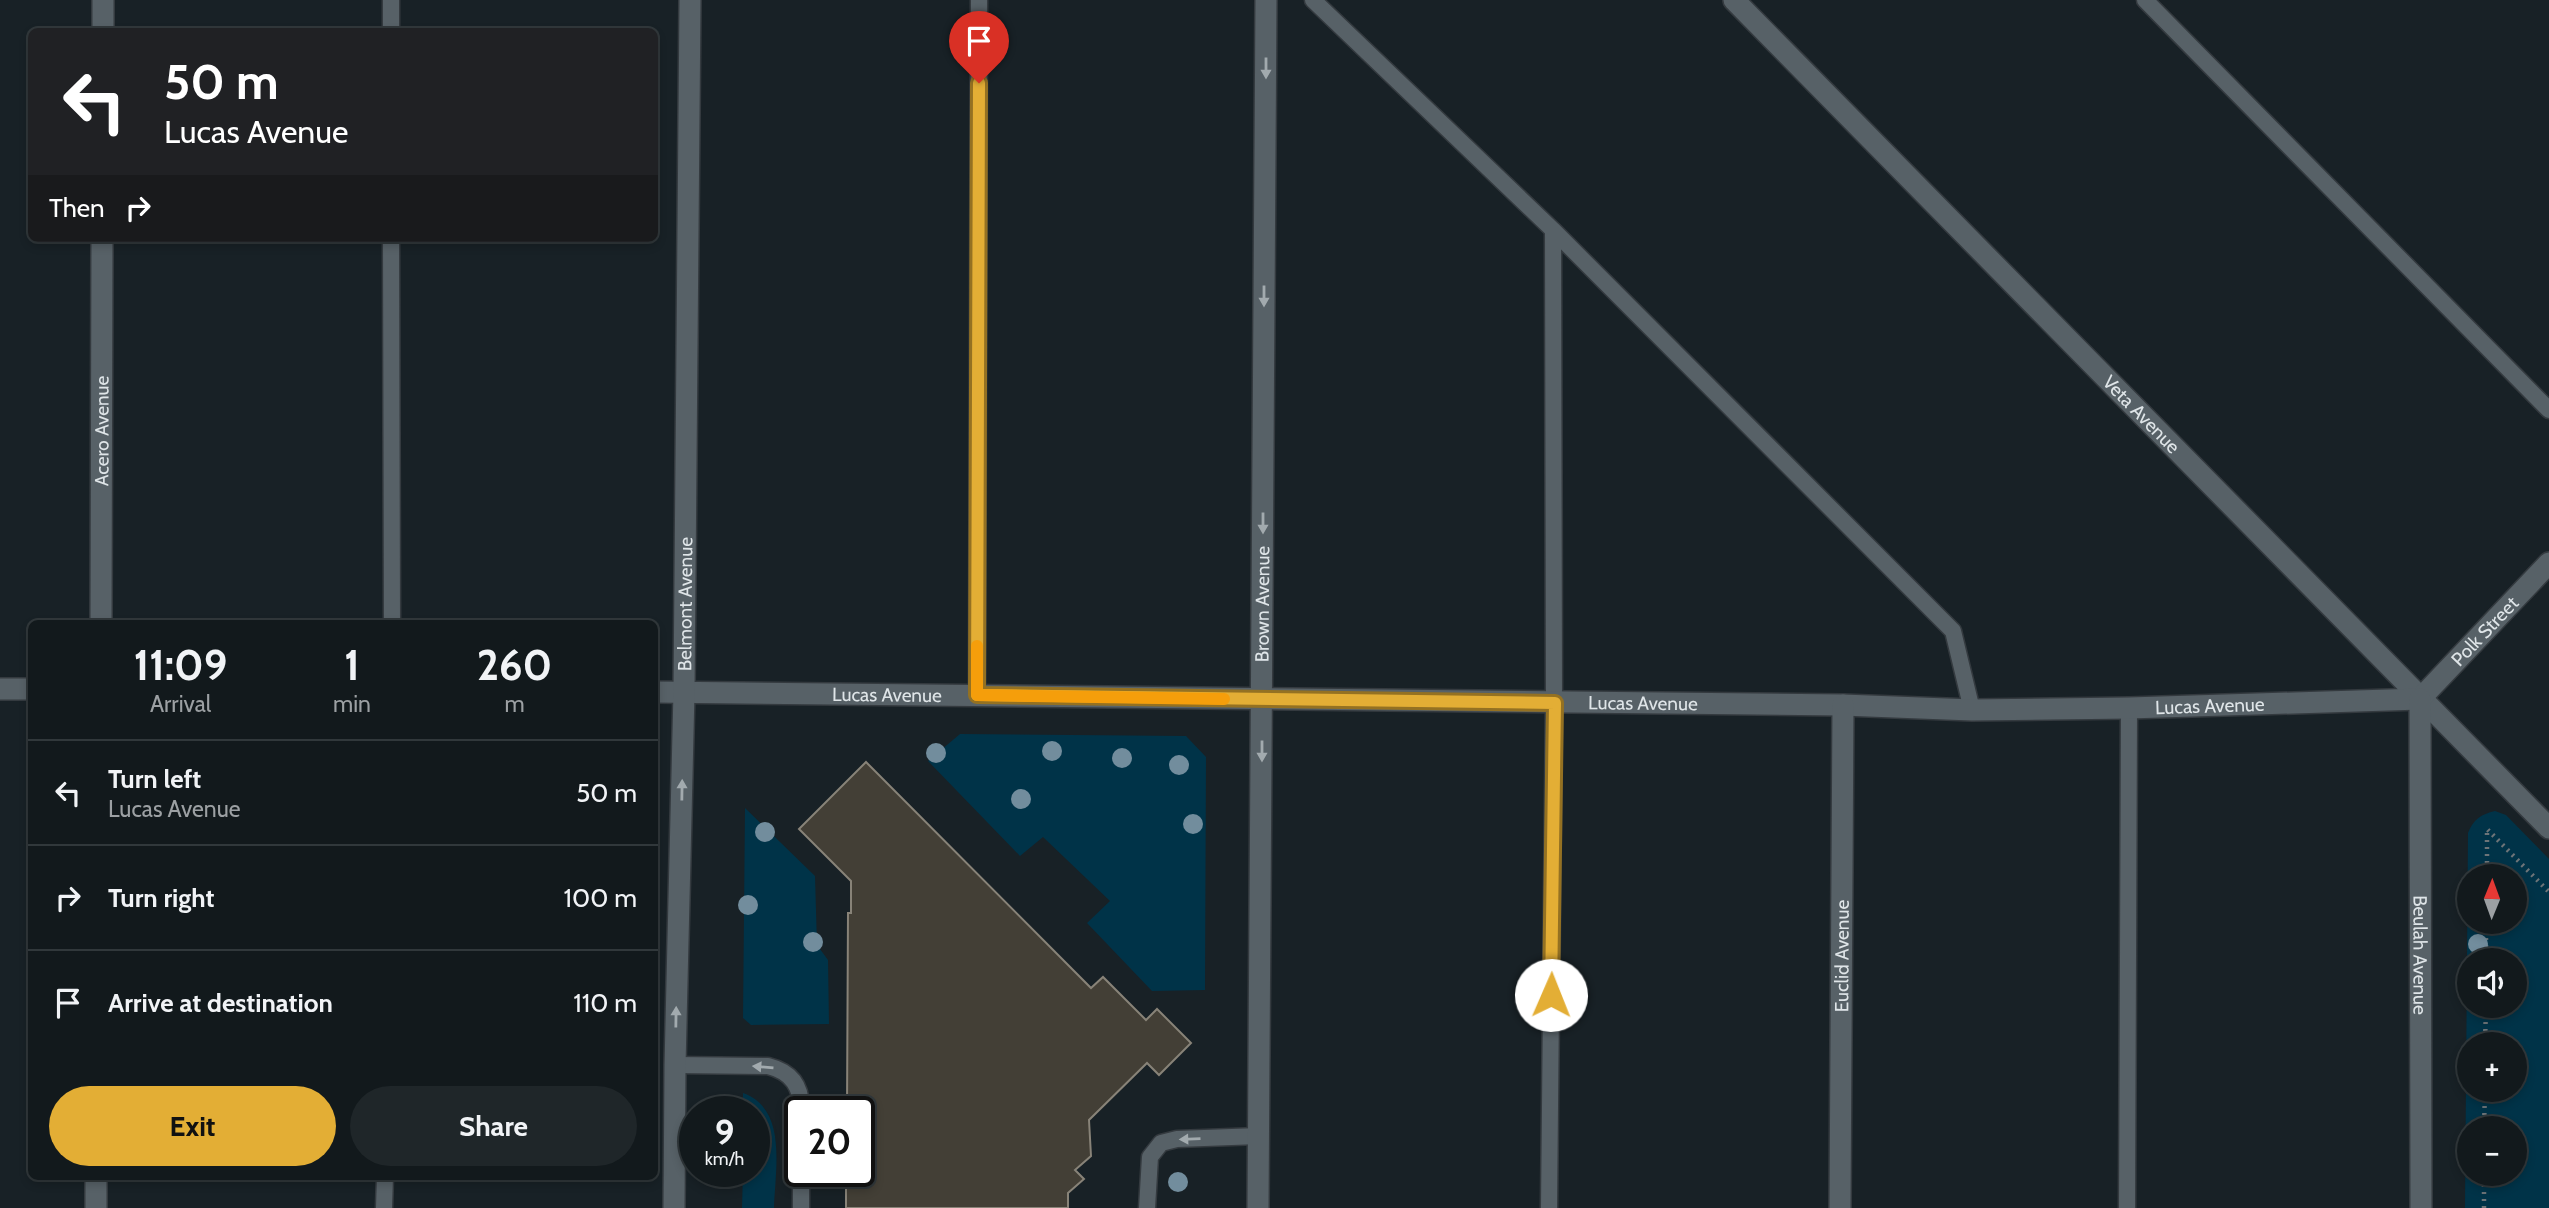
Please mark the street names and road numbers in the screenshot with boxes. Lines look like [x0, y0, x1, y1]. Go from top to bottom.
street label: Veta Avenue [2098, 370, 2185, 458]
street label: Acero Avenue [90, 375, 113, 486]
street label: Belmont Avenue [673, 537, 697, 671]
street label: Brown Avenue [1250, 546, 1274, 662]
street label: Polk Street [2446, 591, 2523, 671]
street label: Lucas Avenue [832, 682, 942, 707]
street label: Lucas Avenue [1588, 691, 1698, 715]
street label: Lucas Avenue [2155, 692, 2265, 719]
street label: Beulah Avenue [2409, 895, 2432, 1015]
street label: Euclid Avenue [1830, 899, 1853, 1012]

